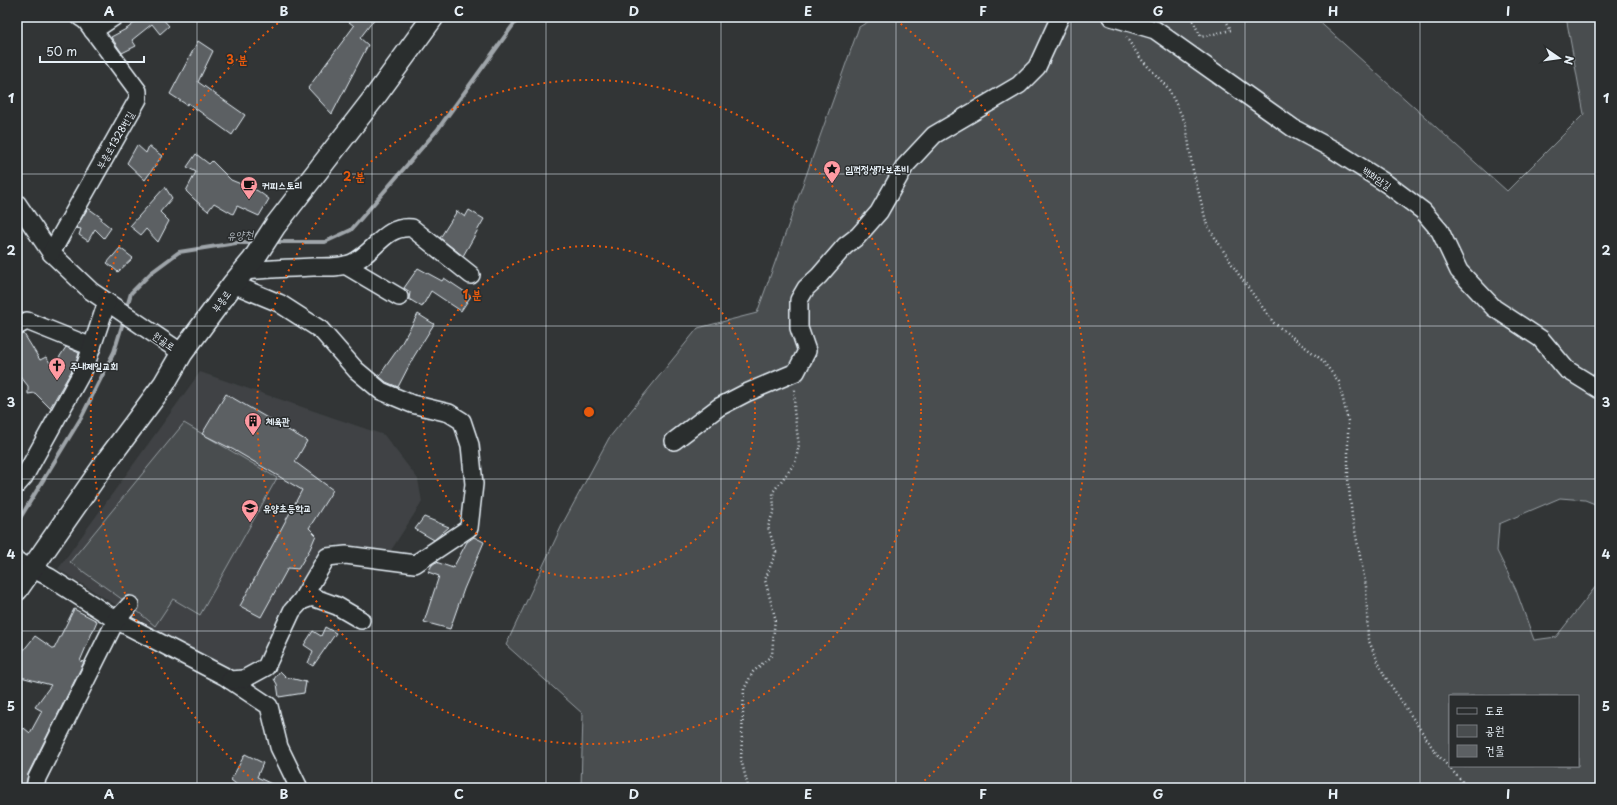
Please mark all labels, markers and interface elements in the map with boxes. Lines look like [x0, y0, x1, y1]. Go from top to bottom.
text: A [104, 1, 114, 20]
text: B [280, 1, 289, 20]
text: C [454, 1, 464, 20]
text: D [629, 1, 639, 20]
text: E [804, 1, 812, 20]
text: F [979, 1, 987, 20]
text: G [1153, 1, 1163, 20]
text: H [1328, 1, 1338, 20]
text: I [1506, 1, 1510, 20]
scale bar [40, 38, 144, 64]
north arrow [1539, 38, 1579, 78]
text: 50 m [46, 42, 77, 60]
text: 3 분 [226, 50, 248, 68]
text: N [1560, 54, 1578, 67]
text: 1 [8, 88, 14, 107]
text: 1 [1603, 88, 1609, 107]
street label: 부흥로1328번길 [92, 108, 137, 171]
place icon: 임꺽정생가보존비 [822, 159, 842, 184]
place label: 임꺽정생가보존비 [845, 161, 909, 176]
street label: 백화암길 [1360, 162, 1395, 193]
text: 2 분 [343, 167, 365, 185]
cafe icon: 커피스토리 [239, 175, 259, 200]
place label: 커피스토리 [262, 177, 302, 192]
water label: 유양천 [226, 225, 255, 244]
text: 2 [6, 240, 16, 259]
text: 2 [1601, 240, 1611, 259]
text: 1 분 [462, 285, 482, 303]
street label: 부흥로 [207, 287, 234, 315]
street label: 원골로 [150, 328, 178, 354]
church icon: 주내제일교회 [47, 356, 67, 381]
place label: 주내제일교회 [70, 358, 118, 373]
text: 3 [7, 392, 16, 411]
text: 3 [1602, 392, 1611, 411]
centre of rings [582, 405, 596, 419]
building icon: 체육관 [243, 411, 263, 436]
place label: 체육관 [265, 413, 290, 428]
school or university icon: 유양초등학교 [240, 498, 260, 523]
place label: 유양초등학교 [263, 500, 311, 515]
text: 4 [7, 544, 16, 563]
text: 4 [1602, 544, 1611, 563]
legend [1449, 695, 1579, 767]
text: 5 [7, 696, 15, 715]
text: 5 [1602, 696, 1610, 715]
text: 도로 [1485, 701, 1504, 719]
text: 공원 [1485, 721, 1504, 739]
text: 건물 [1485, 741, 1505, 759]
text: A [104, 784, 114, 803]
text: B [280, 784, 289, 803]
text: C [454, 784, 464, 803]
text: D [629, 784, 639, 803]
text: E [804, 784, 812, 803]
text: F [979, 784, 987, 803]
text: G [1153, 784, 1163, 803]
text: H [1328, 784, 1338, 803]
text: I [1506, 784, 1510, 803]

